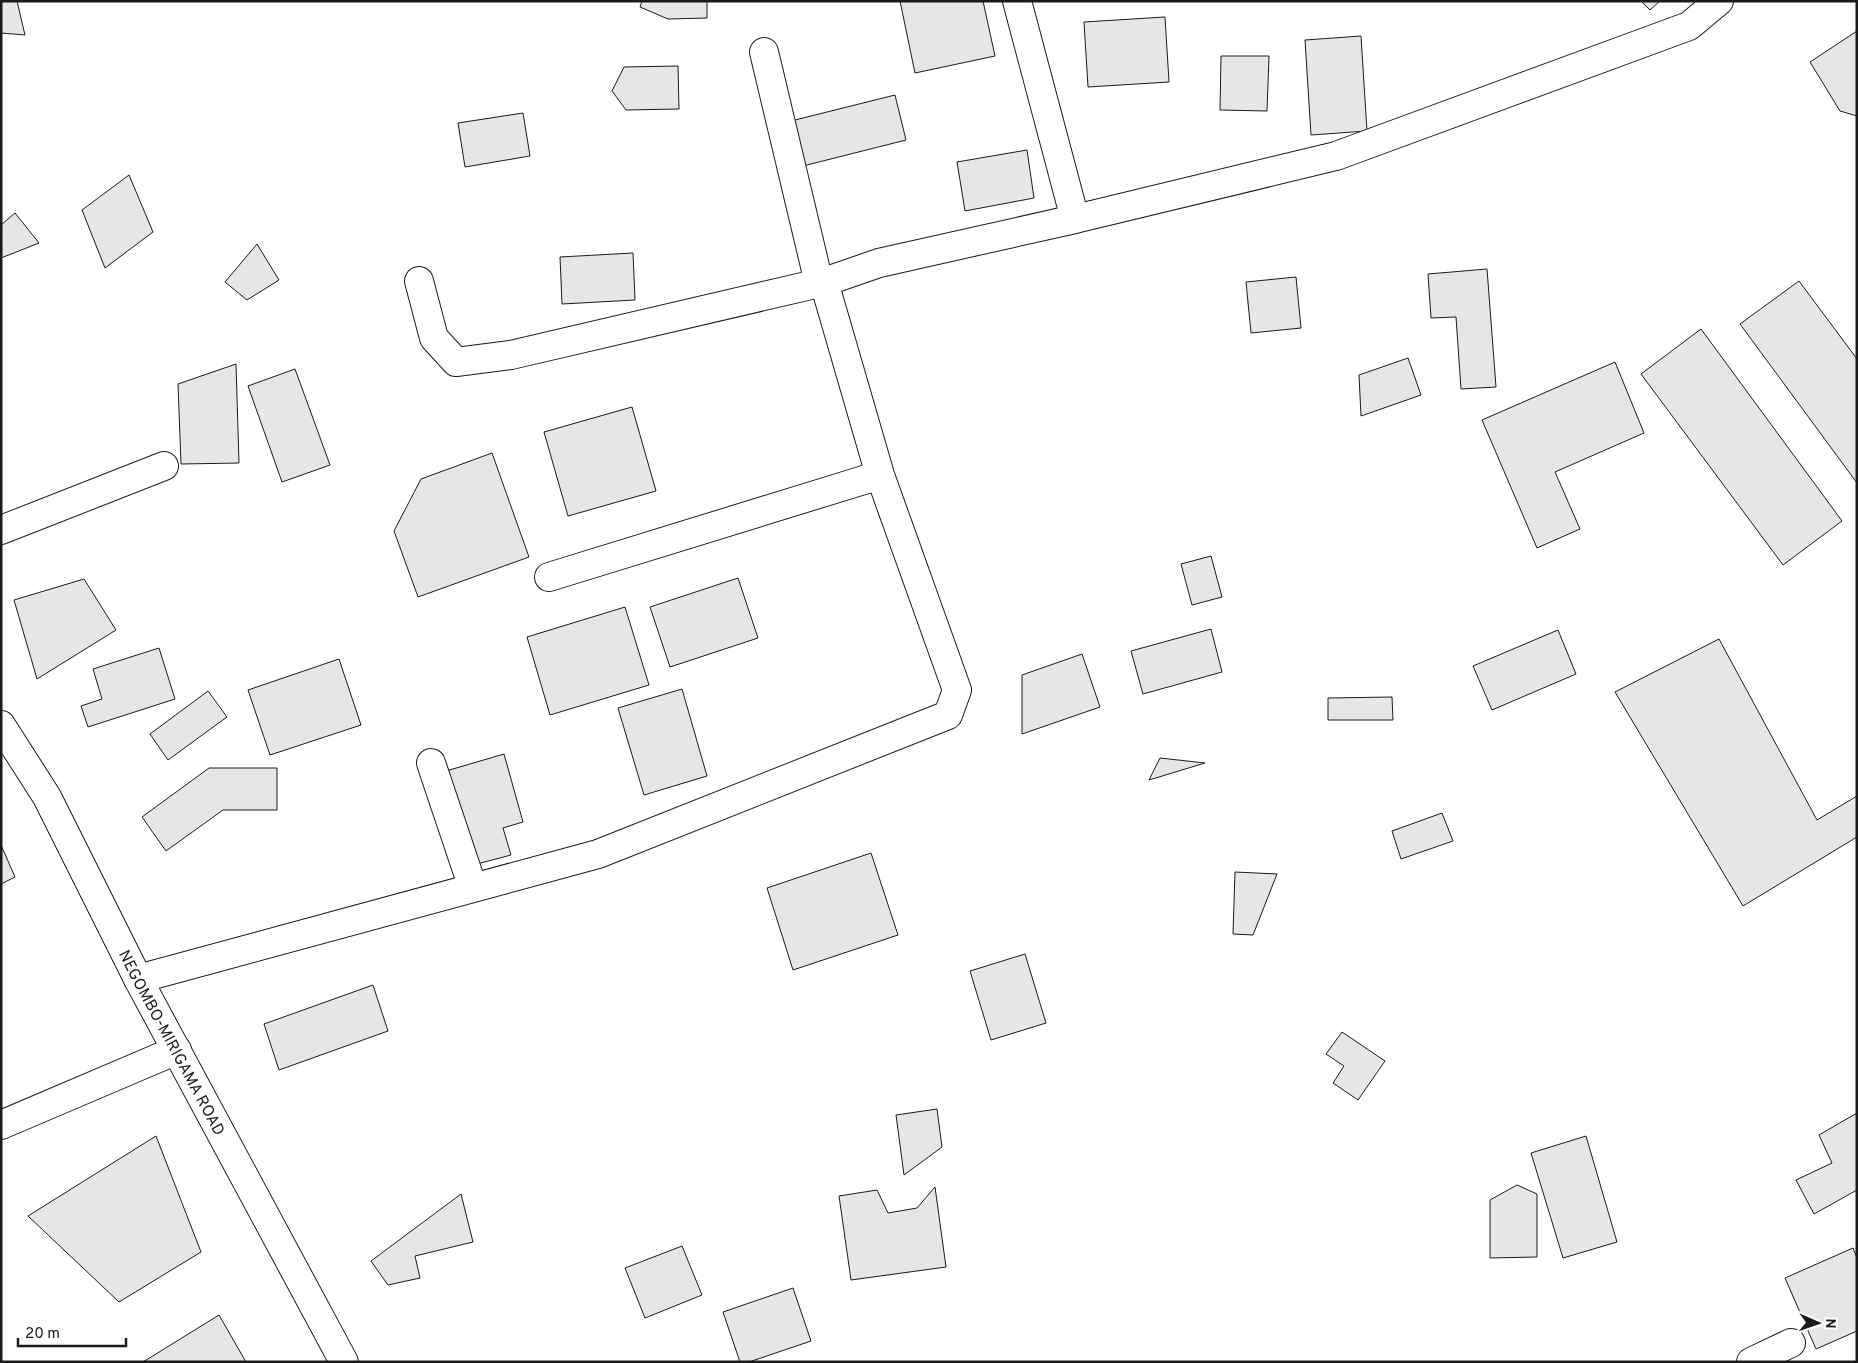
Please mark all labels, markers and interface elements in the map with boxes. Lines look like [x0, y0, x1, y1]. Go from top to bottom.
street label: NEGOMBO-MIRIGAMA ROAD [113, 947, 228, 1140]
north arrow [1793, 1298, 1843, 1348]
scale bar [18, 1316, 125, 1348]
text: N [1821, 1318, 1838, 1329]
text: 20 m [25, 1325, 60, 1344]

